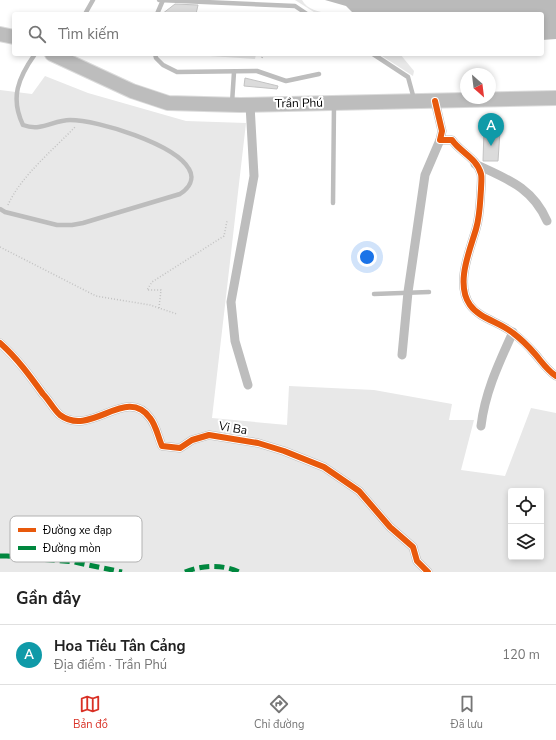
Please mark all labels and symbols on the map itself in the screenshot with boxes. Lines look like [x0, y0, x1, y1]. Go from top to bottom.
north arrow [460, 68, 496, 104]
street label: Trần Phú [275, 95, 323, 111]
pin: A [478, 113, 504, 146]
your location [357, 247, 377, 267]
street label: Vi Ba [217, 417, 248, 438]
legend [10, 516, 142, 562]
text: Đường xe đạp [42, 523, 112, 538]
text: Đường mòn [42, 541, 101, 556]

